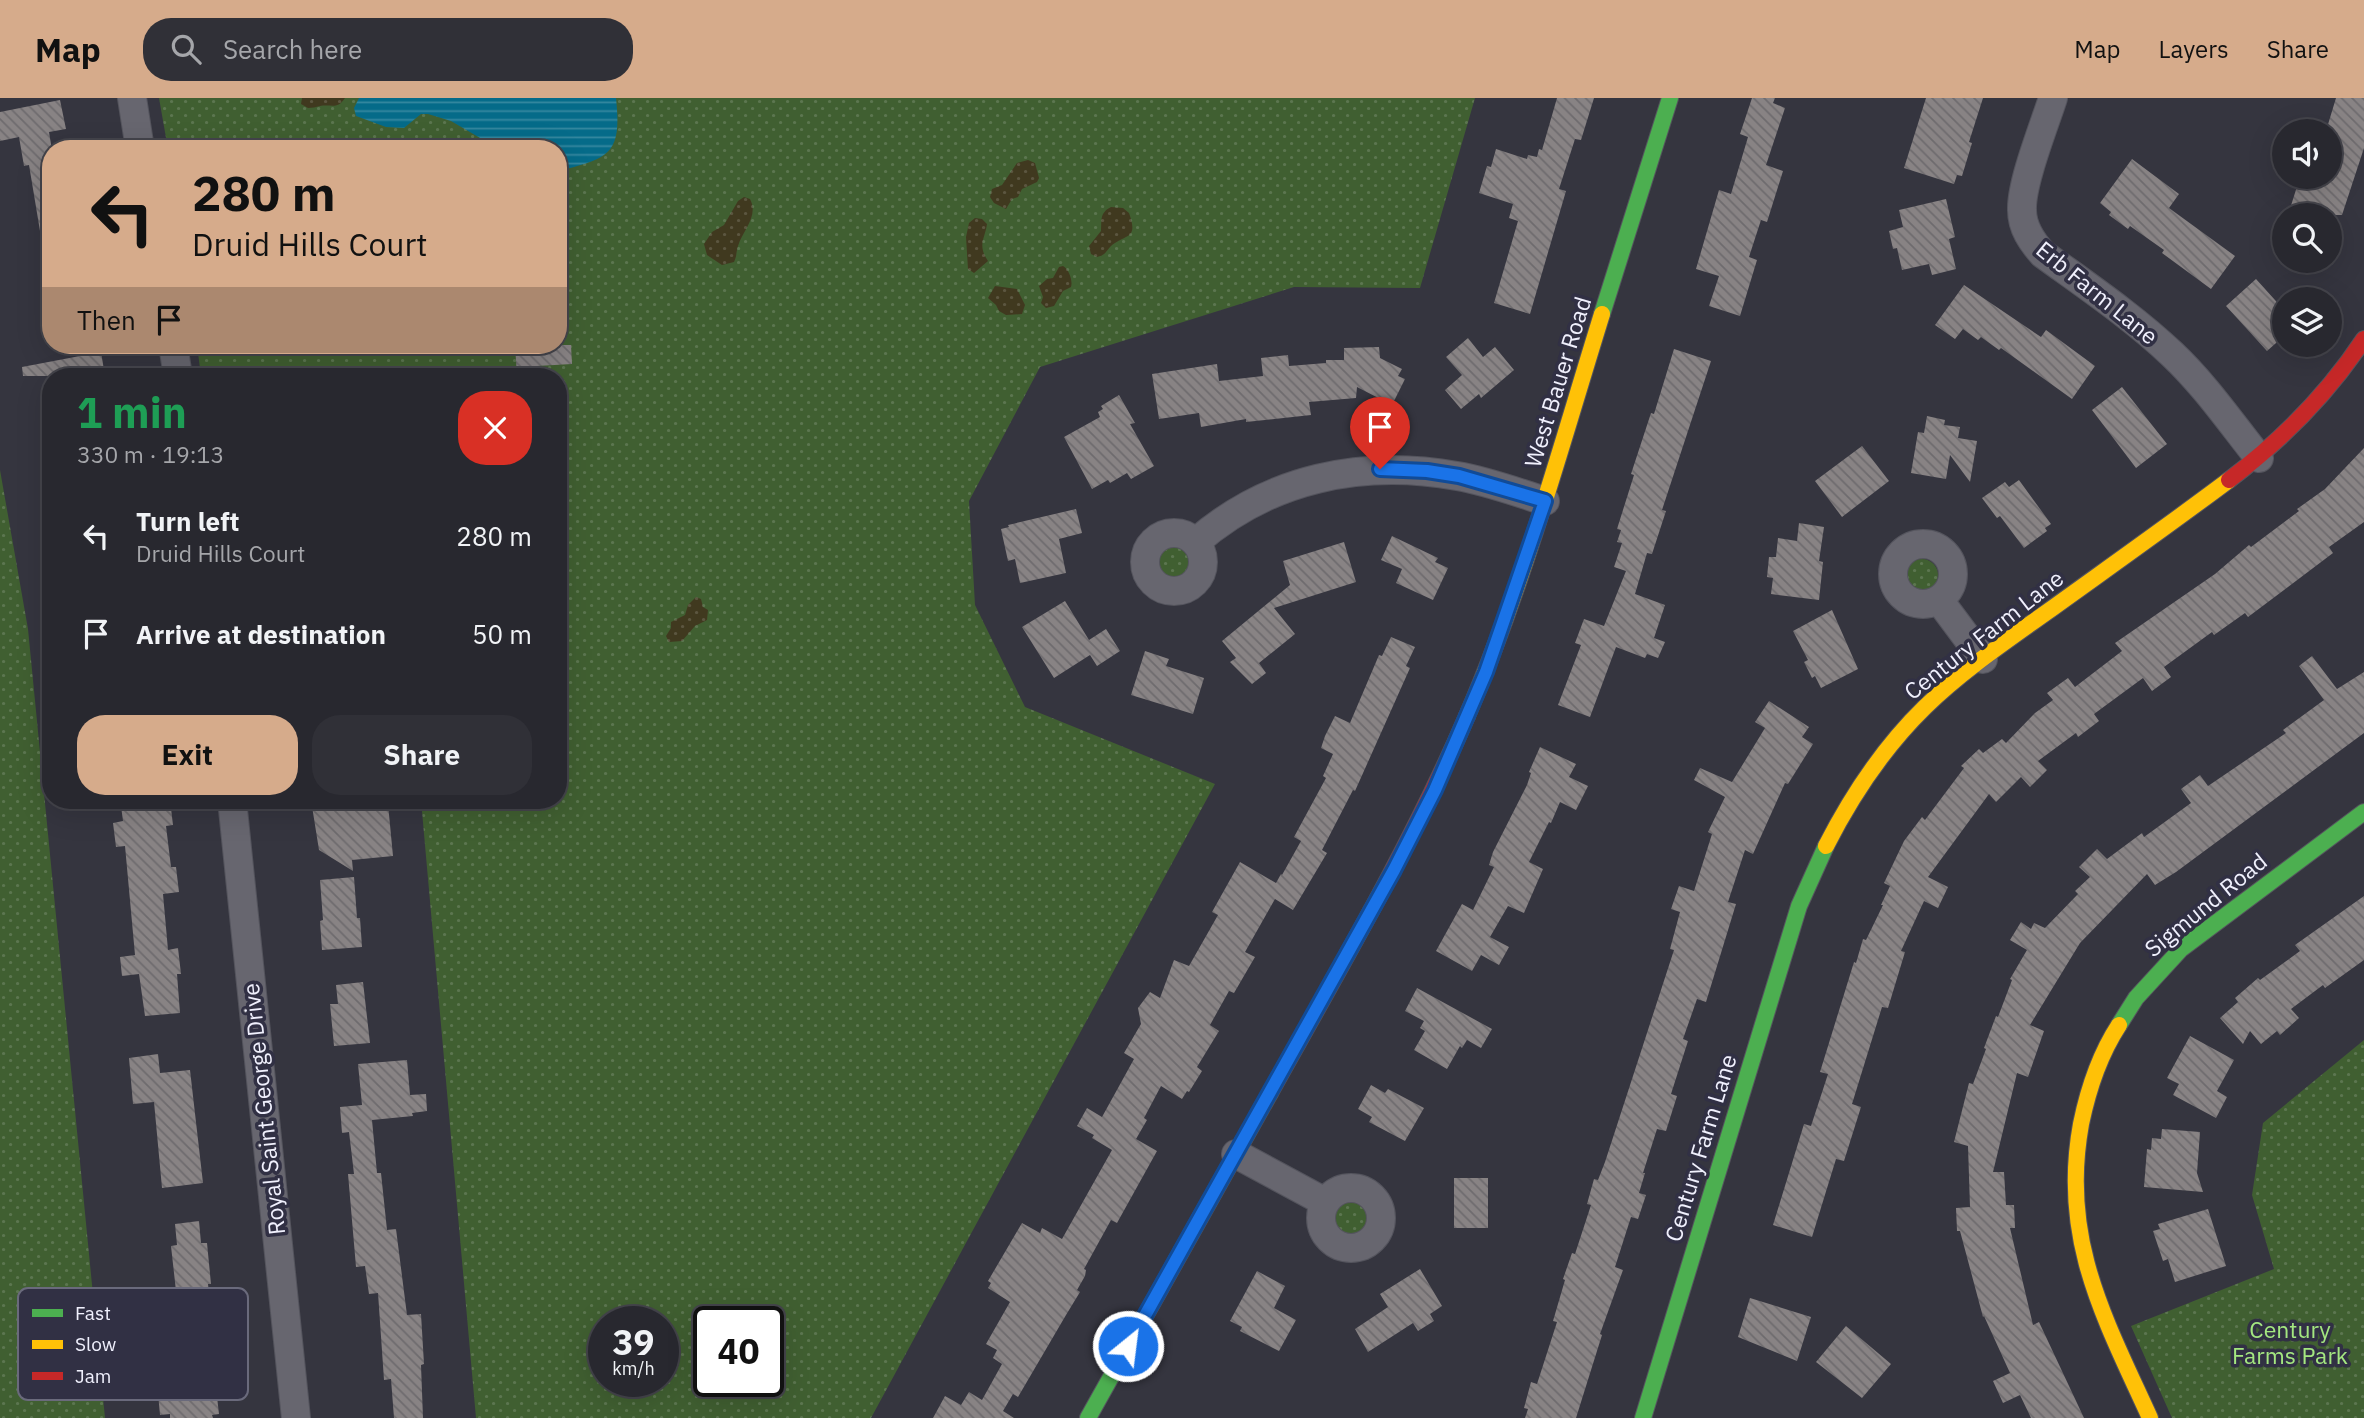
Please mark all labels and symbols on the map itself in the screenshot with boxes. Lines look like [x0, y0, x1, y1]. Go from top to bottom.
street label: Erb Farm Lane [2031, 234, 2165, 351]
street label: West Bauer Road [1517, 293, 1597, 471]
pin [1350, 397, 1410, 469]
street label: Century Farm Lane [1898, 563, 2069, 706]
street label: Sigmund Road [2138, 846, 2273, 963]
street label: Royal Saint George Drive [235, 982, 291, 1237]
street label: Century Farm Lane [1657, 1050, 1743, 1245]
legend [18, 1288, 248, 1400]
text: Fast [75, 1301, 111, 1325]
speed limit sign: 40 [693, 1306, 784, 1397]
position arrow [1091, 1309, 1165, 1383]
park label: Century Farms Park [2232, 1314, 2348, 1370]
text: Slow [75, 1332, 116, 1356]
text: Jam [75, 1364, 111, 1388]

